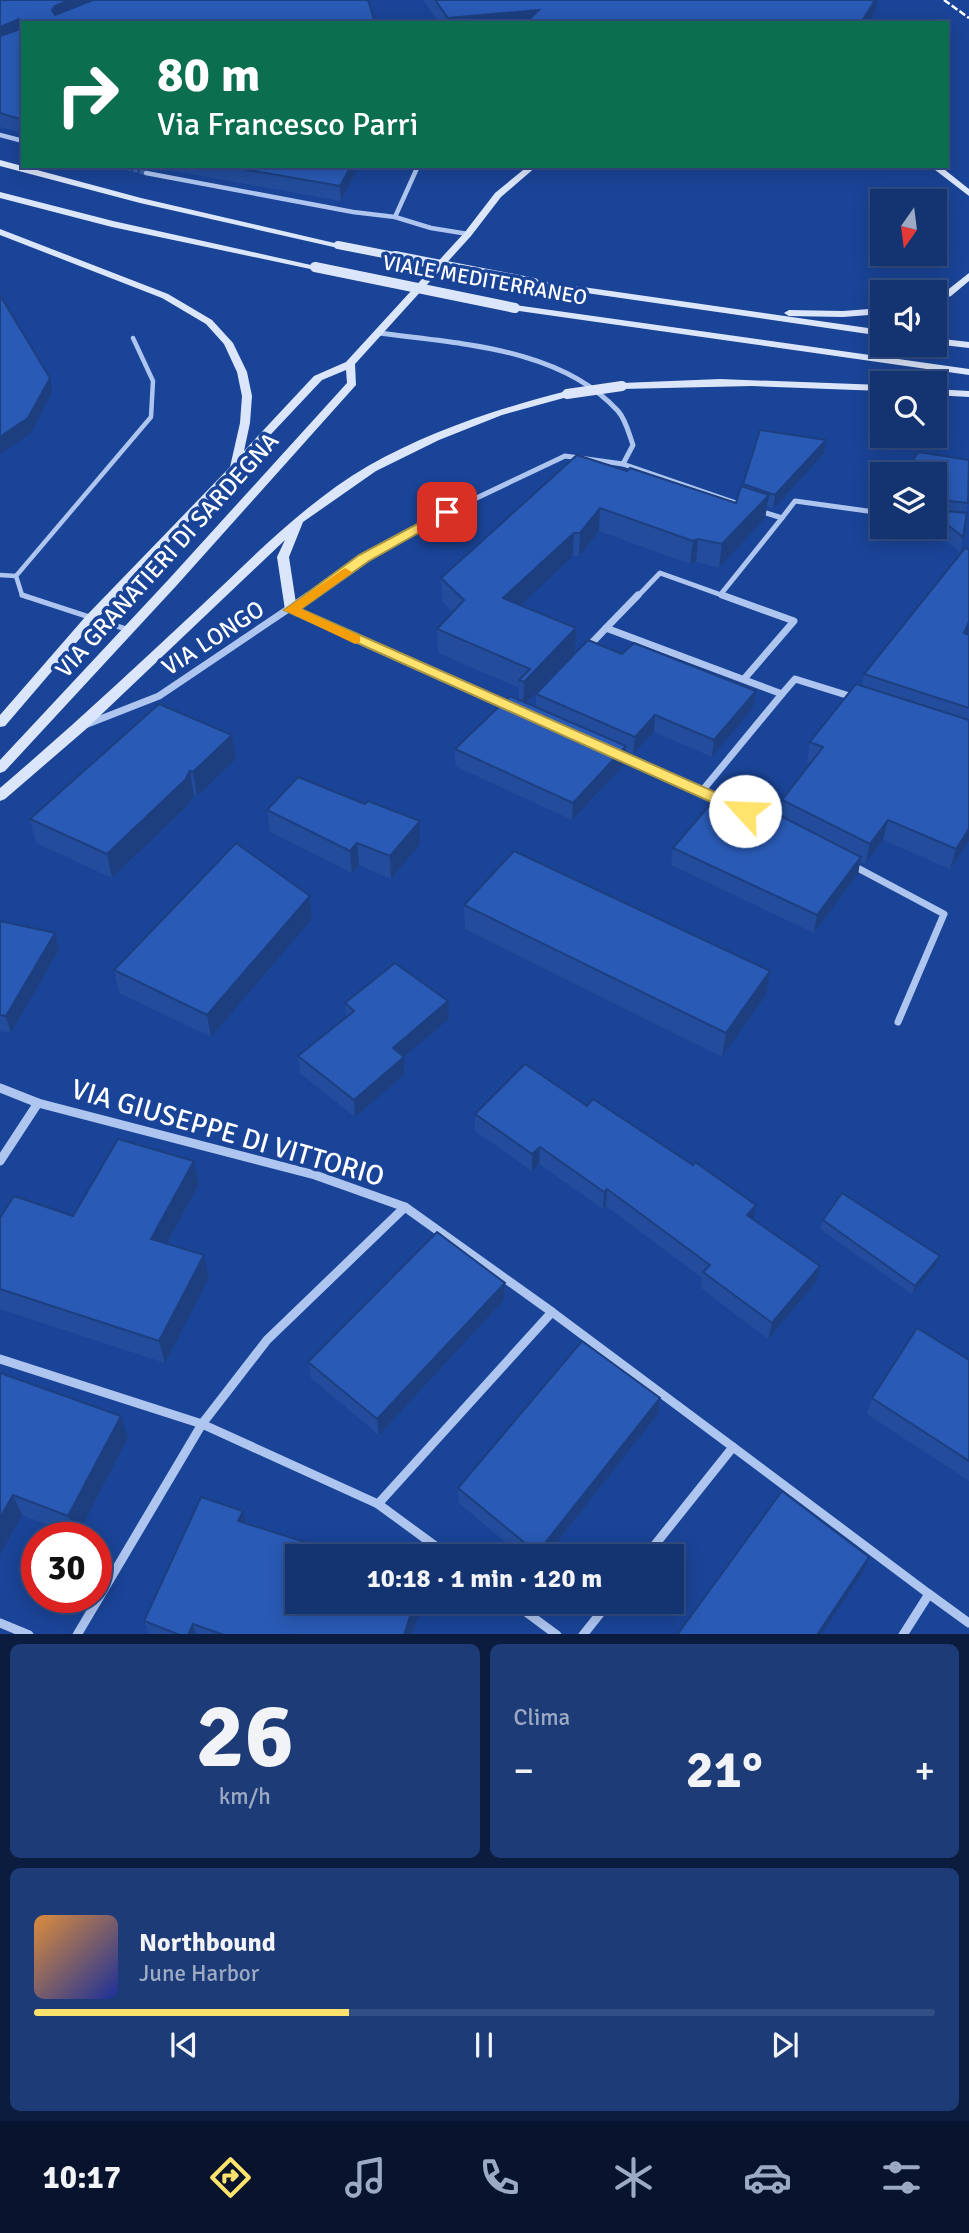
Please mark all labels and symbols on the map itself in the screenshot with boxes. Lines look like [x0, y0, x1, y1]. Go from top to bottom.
north arrow [870, 189, 947, 266]
street label: VIALE MEDITERRANEO [381, 249, 589, 311]
street label: VIA GRANATIERI DI SARDEGNA [49, 426, 285, 684]
pin [417, 482, 477, 542]
street label: VIA LONGO [156, 594, 270, 682]
position arrow [708, 774, 782, 848]
street label: VIA GIUSEPPE DI VITTORIO [67, 1072, 388, 1194]
speed limit sign: 30 [21, 1522, 112, 1613]

